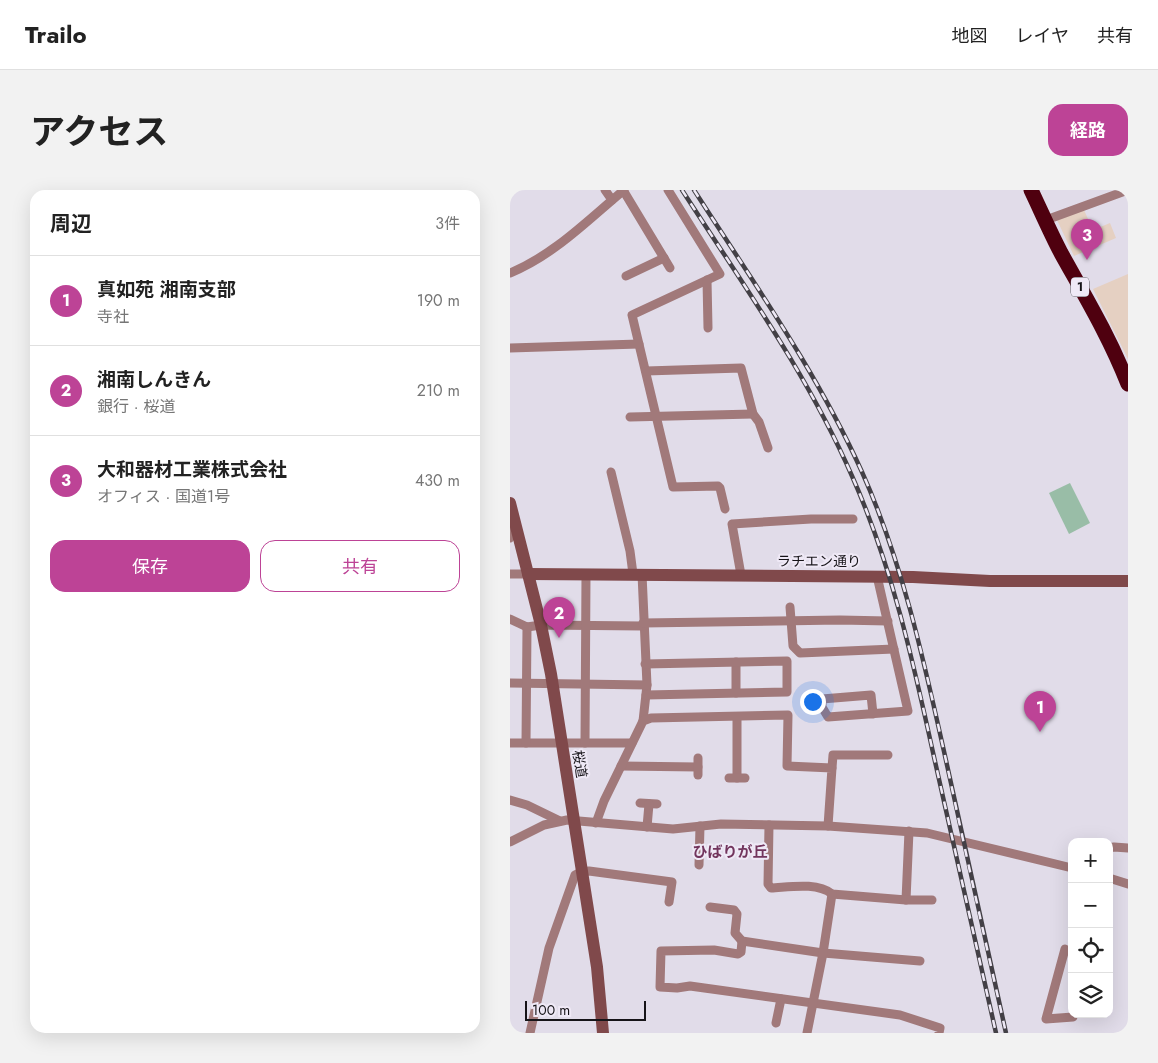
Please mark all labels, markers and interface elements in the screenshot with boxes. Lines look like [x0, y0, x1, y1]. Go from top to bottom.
text: Trailo [25, 17, 87, 52]
text: 地図 [952, 23, 988, 49]
text: レイヤ [1016, 23, 1069, 49]
text: 共有 [1097, 23, 1133, 49]
button: 経路 [1048, 104, 1128, 156]
text: アクセス [30, 107, 168, 157]
text: 周辺 [50, 209, 92, 239]
text: 3件 [435, 212, 460, 235]
pin: 3 [1071, 219, 1103, 260]
text: 真如苑 湘南支部 [97, 276, 236, 303]
road number: 1 [1071, 278, 1089, 296]
text: 1 [62, 289, 70, 312]
text: 190 m [417, 289, 460, 312]
text: 寺社 [97, 305, 129, 328]
text: 湘南しんきん [97, 366, 211, 393]
text: 2 [61, 379, 71, 402]
text: 210 m [417, 379, 460, 402]
text: 銀行 · 桜道 [97, 395, 175, 418]
text: 大和器材工業株式会社 [97, 456, 287, 483]
text: 3 [61, 469, 71, 492]
text: 430 m [415, 469, 460, 492]
text: オフィス · 国道1号 [97, 485, 230, 508]
button: 保存 [50, 540, 250, 592]
button: 共有 [260, 540, 460, 592]
street label: ラチエン通り [777, 551, 861, 571]
pin: 2 [543, 597, 575, 638]
your location [800, 689, 826, 715]
pin: 1 [1024, 691, 1056, 732]
street label: 桜道 [568, 749, 592, 779]
map controls [1068, 838, 1113, 1018]
button: + [1068, 838, 1113, 883]
district label: ひばりが丘 [692, 841, 768, 863]
button: − [1068, 883, 1113, 928]
button: locate [1068, 928, 1113, 973]
button: layers [1068, 973, 1113, 1018]
scale bar [525, 998, 646, 1021]
text: 100 m [532, 1000, 570, 1020]

